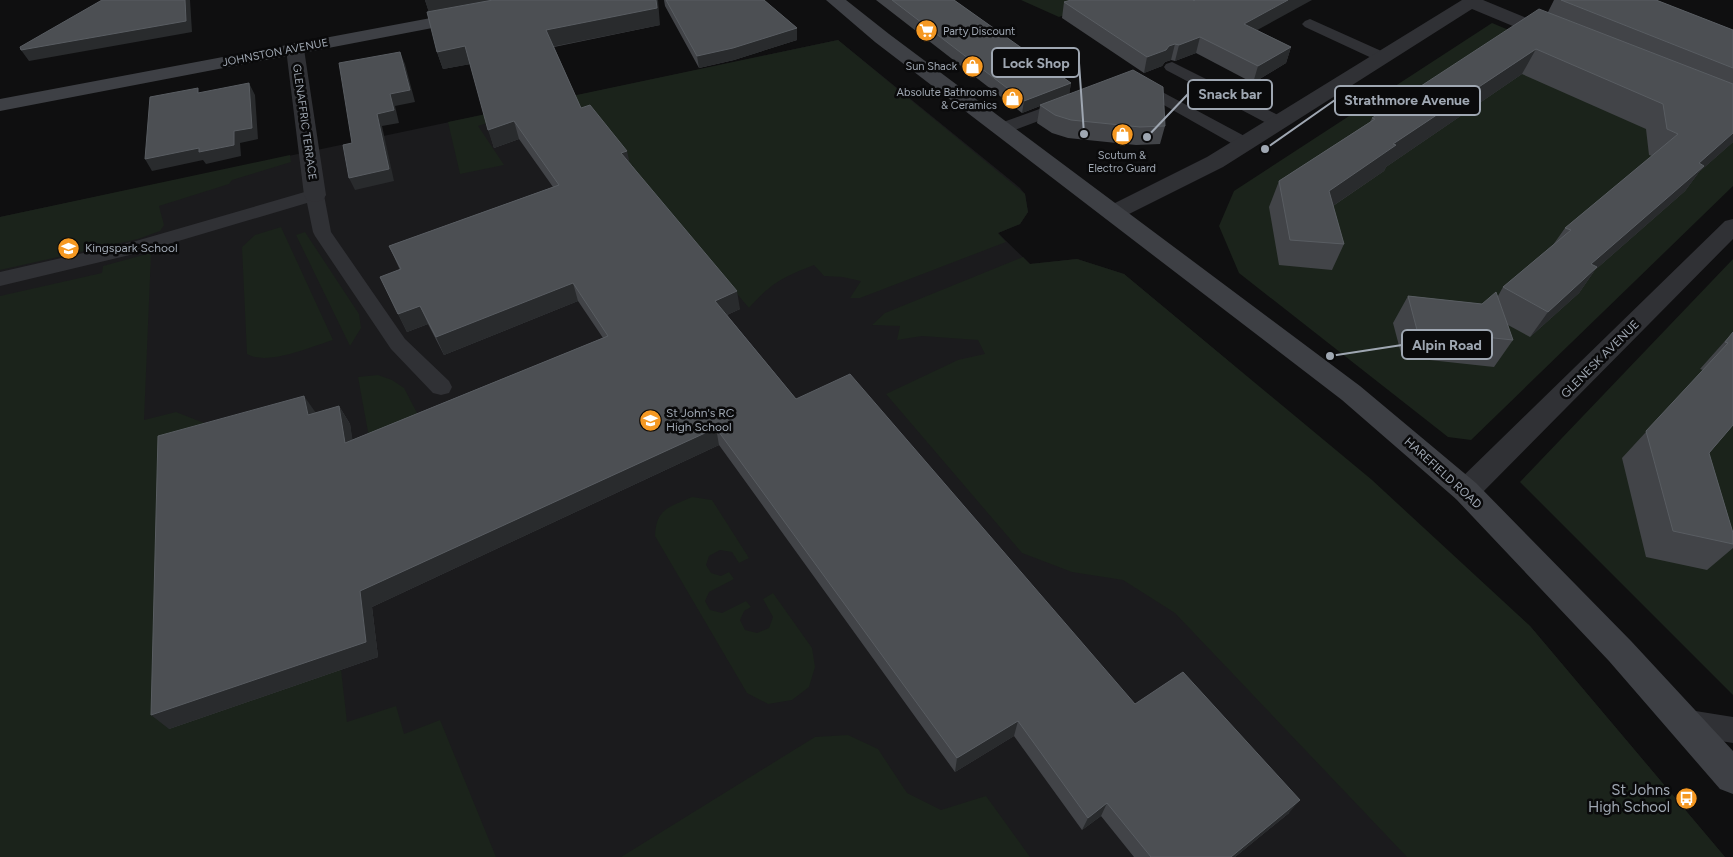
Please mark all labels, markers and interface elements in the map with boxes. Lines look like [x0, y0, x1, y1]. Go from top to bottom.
supermarket icon: Party Discount [915, 19, 939, 43]
place label: Party Discount [943, 25, 1015, 38]
street label: JOHNSTON AVENUE [221, 36, 329, 69]
callout: Lock Shop [992, 48, 1079, 77]
shop icon: Sun Shack [961, 54, 985, 78]
text: Lock Shop [1002, 55, 1070, 72]
place label: Sun Shack [905, 60, 958, 73]
street label: GLENAFFRIC TERRACE [290, 63, 319, 181]
callout: Snack bar [1188, 80, 1272, 109]
place label: Absolute Bathrooms & Ceramics [897, 86, 997, 112]
shop icon: Absolute Bathrooms & Ceramics [1001, 86, 1025, 110]
text: Snack bar [1198, 86, 1262, 103]
callout: Strathmore Avenue [1335, 86, 1480, 115]
text: Strathmore Avenue [1344, 92, 1470, 109]
shop icon: Scutum & Electro Guard [1110, 122, 1134, 146]
place label: Scutum & Electro Guard [1088, 149, 1156, 175]
school or university icon: Kingspark School [57, 236, 81, 260]
place label: Kingspark School [85, 241, 178, 255]
street label: GLENESK AVENUE [1558, 317, 1642, 401]
callout: Alpin Road [1402, 330, 1492, 359]
text: Alpin Road [1412, 337, 1482, 354]
place label: St John's RC High School [666, 406, 735, 434]
school or university icon: St John's RC High School [638, 408, 662, 432]
street label: HAREFIELD ROAD [1401, 435, 1485, 511]
place label: St Johns High School [1588, 781, 1670, 816]
bus stop icon: St Johns High School [1674, 787, 1698, 811]

